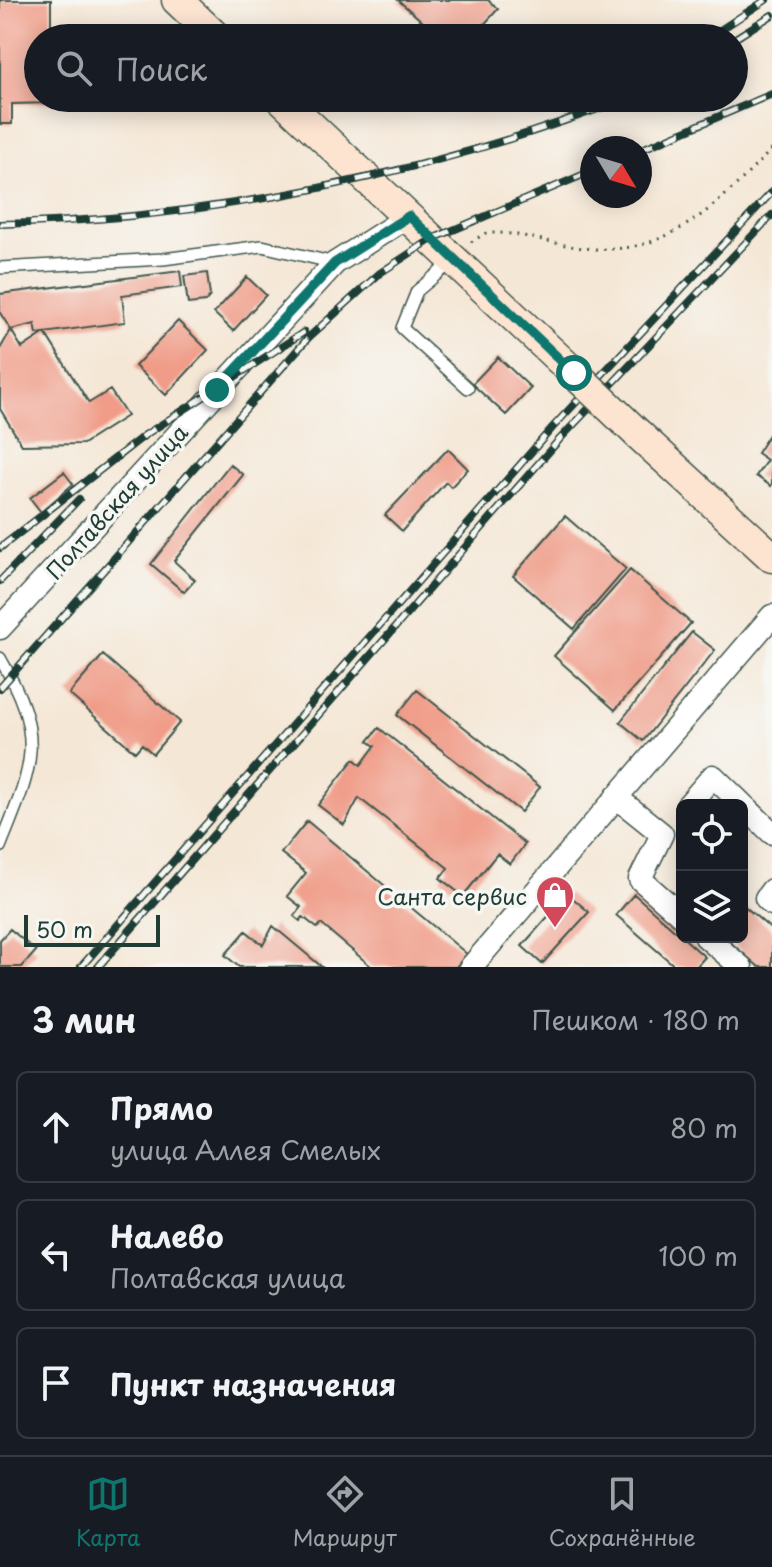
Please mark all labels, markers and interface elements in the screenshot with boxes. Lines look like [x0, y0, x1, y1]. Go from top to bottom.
search box [24, 24, 748, 112]
icon: search [52, 46, 96, 90]
text: Поиск [116, 46, 207, 91]
north arrow [580, 136, 652, 208]
route start [556, 355, 592, 391]
route end [199, 372, 235, 408]
street label: Полтавская улица [37, 416, 195, 586]
map controls [676, 799, 748, 943]
button: locate [676, 799, 748, 871]
button: layers [676, 871, 748, 943]
shop icon: Санта сервис [534, 874, 576, 929]
place label: Санта сервис [377, 879, 527, 912]
scale bar [24, 911, 160, 947]
text: 50 m [36, 912, 93, 945]
text: 3 мин [32, 993, 136, 1045]
text: Пешком · 180 m [532, 1000, 740, 1039]
text: Прямо [110, 1085, 213, 1130]
icon: ahead [34, 1105, 78, 1149]
text: 80 m [670, 1108, 738, 1147]
text: улица Аллея Смелых [110, 1130, 381, 1169]
text: Налево [110, 1213, 224, 1258]
icon: left [34, 1233, 78, 1277]
text: 100 m [658, 1236, 738, 1275]
text: Полтавская улица [110, 1258, 345, 1297]
icon: arrive [34, 1361, 78, 1405]
text: Пункт назначения [110, 1361, 396, 1406]
tab: Карта [76, 1472, 141, 1553]
tab: Маршрут [293, 1472, 397, 1553]
tab: Сохранённые [549, 1472, 696, 1553]

